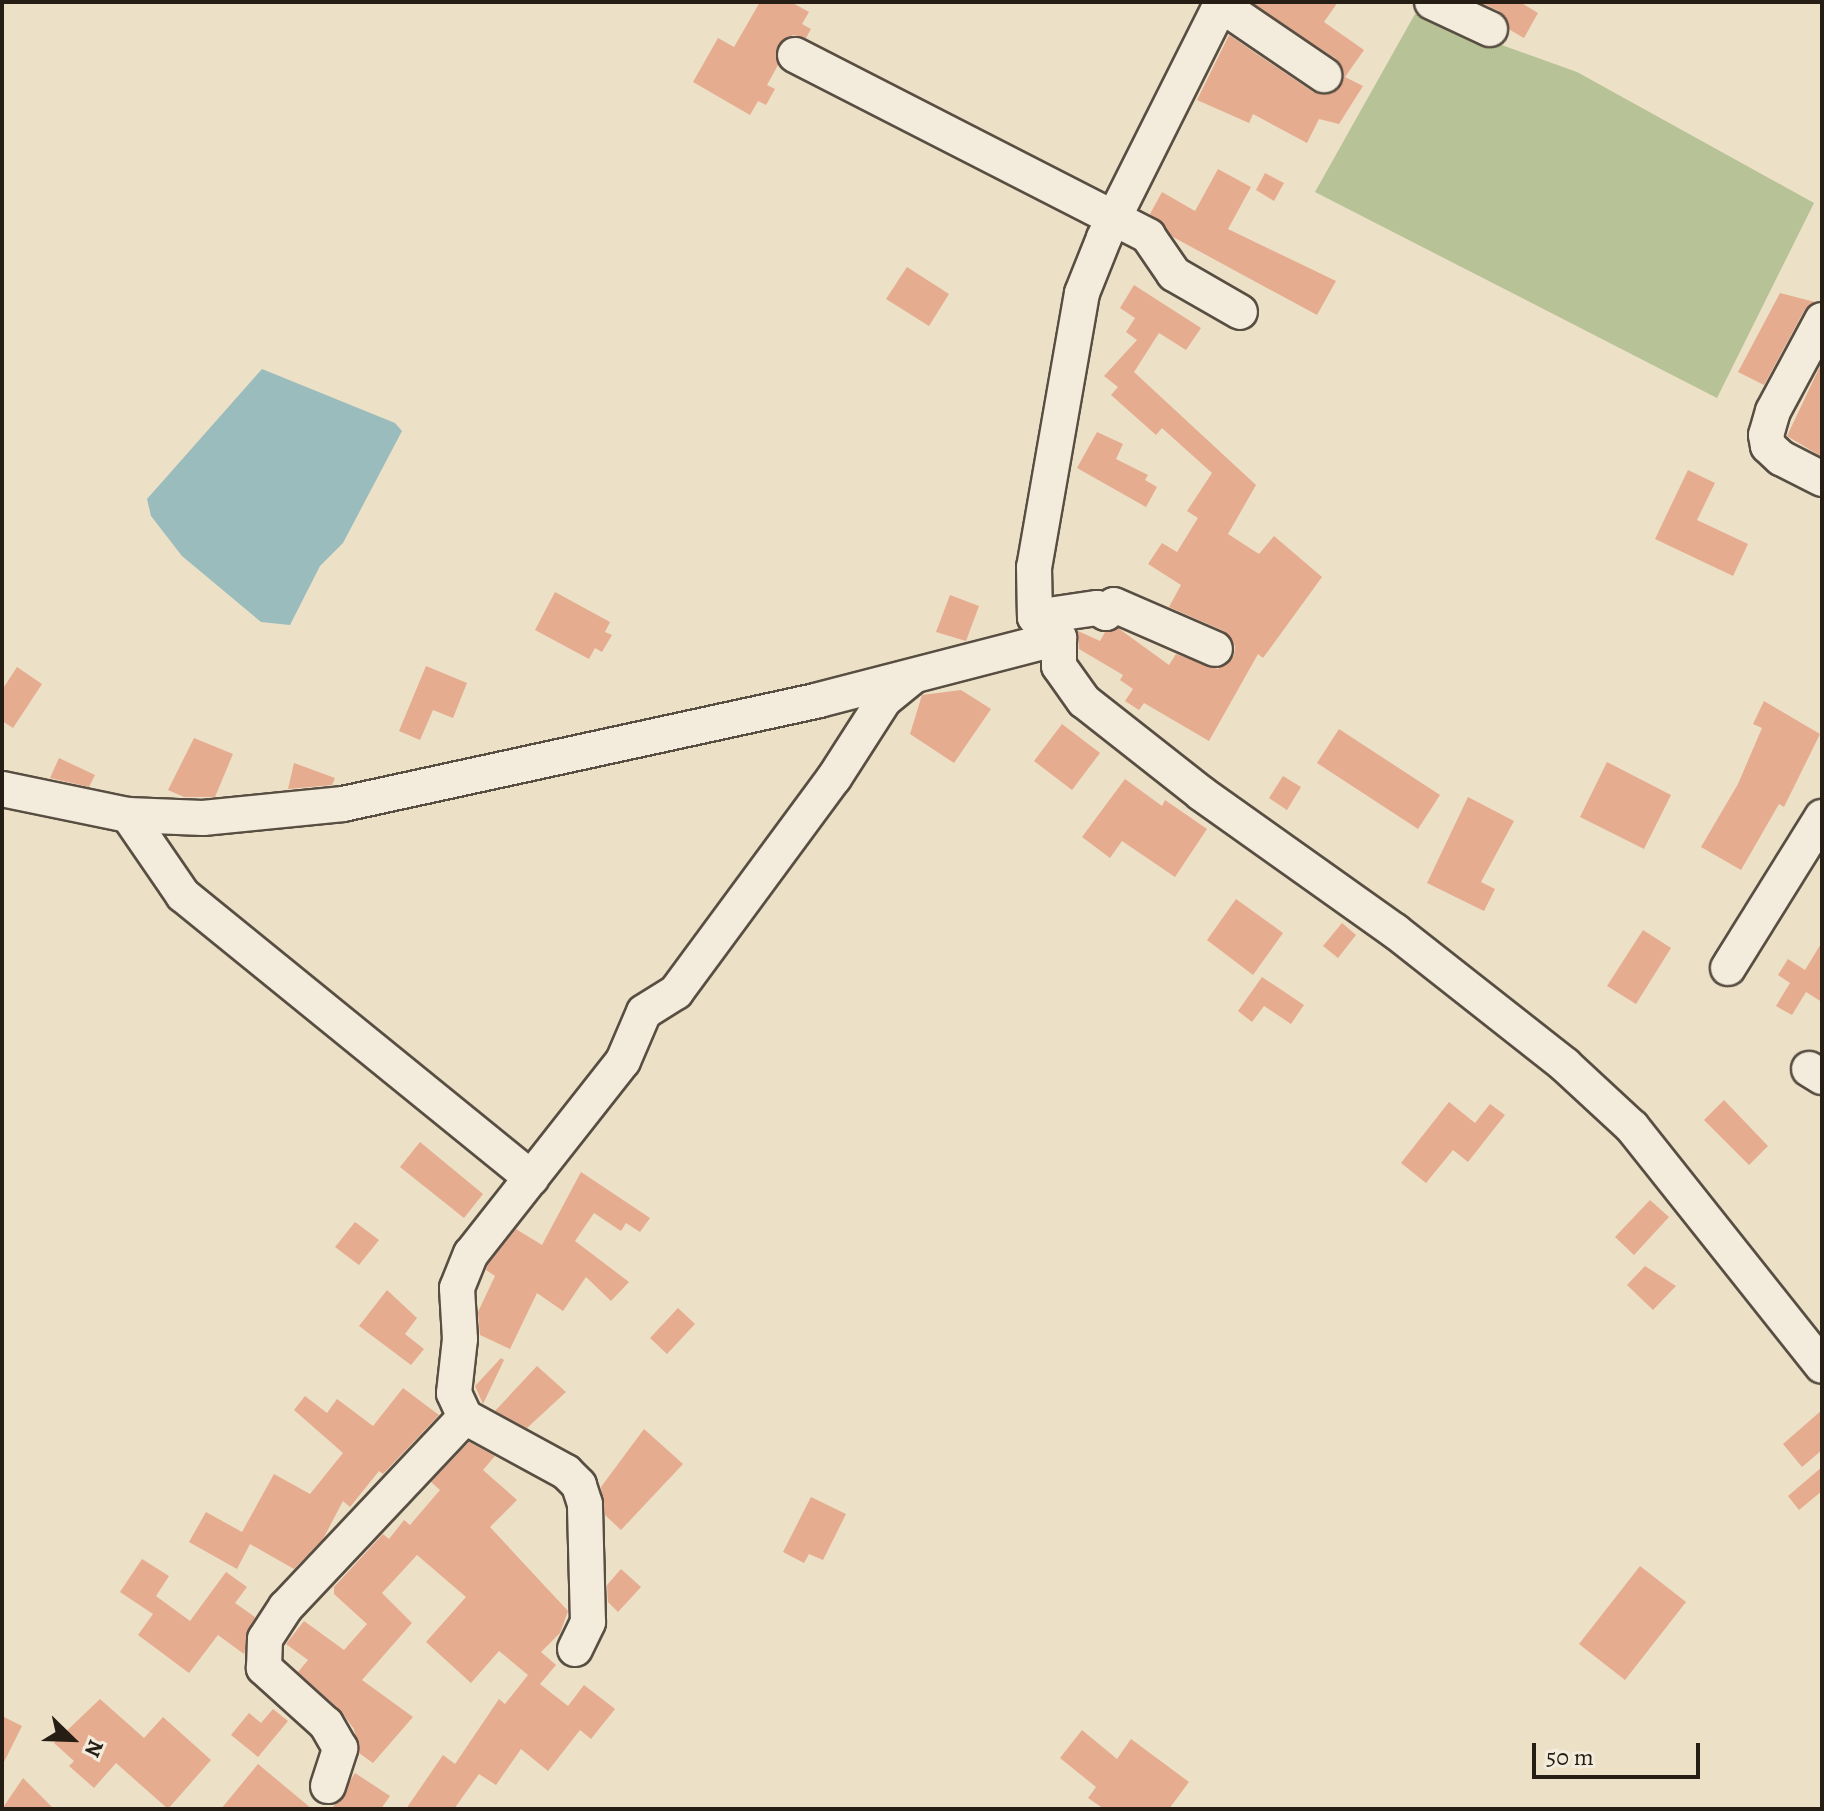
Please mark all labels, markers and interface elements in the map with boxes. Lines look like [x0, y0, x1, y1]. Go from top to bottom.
north arrow [32, 1699, 112, 1779]
scale bar [1536, 1727, 1704, 1777]
text: N [77, 1735, 111, 1762]
text: 50 m [1546, 1741, 1594, 1773]

